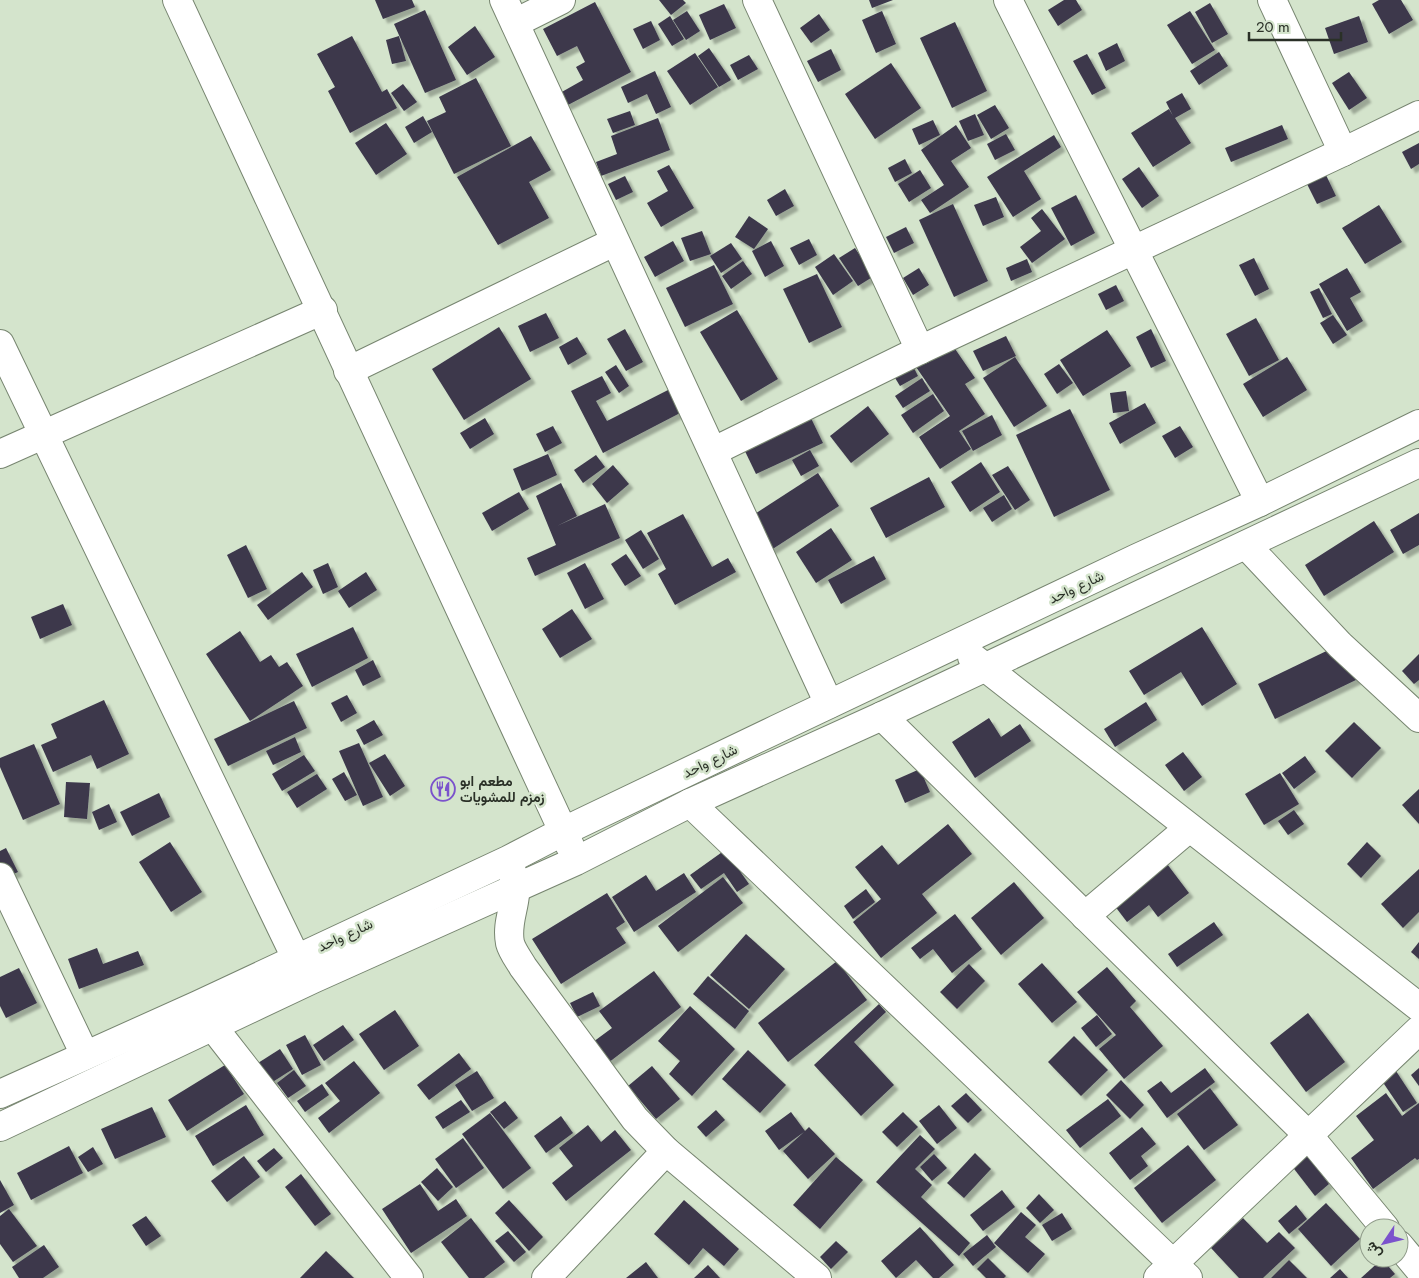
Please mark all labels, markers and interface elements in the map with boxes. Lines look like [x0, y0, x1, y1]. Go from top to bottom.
scale bar [1249, 10, 1342, 42]
text: 20 m [1256, 16, 1290, 38]
street label: شارع واحد [1045, 566, 1107, 609]
street label: شارع واحد [679, 739, 741, 784]
place label: مطعم ابو زمزم للمشويات [460, 771, 545, 807]
restaurant icon: مطعم ابو زمزم للمشويات [430, 776, 456, 802]
street label: شارع واحد [314, 914, 376, 957]
north arrow [1359, 1218, 1409, 1268]
text: ش [1360, 1238, 1386, 1263]

